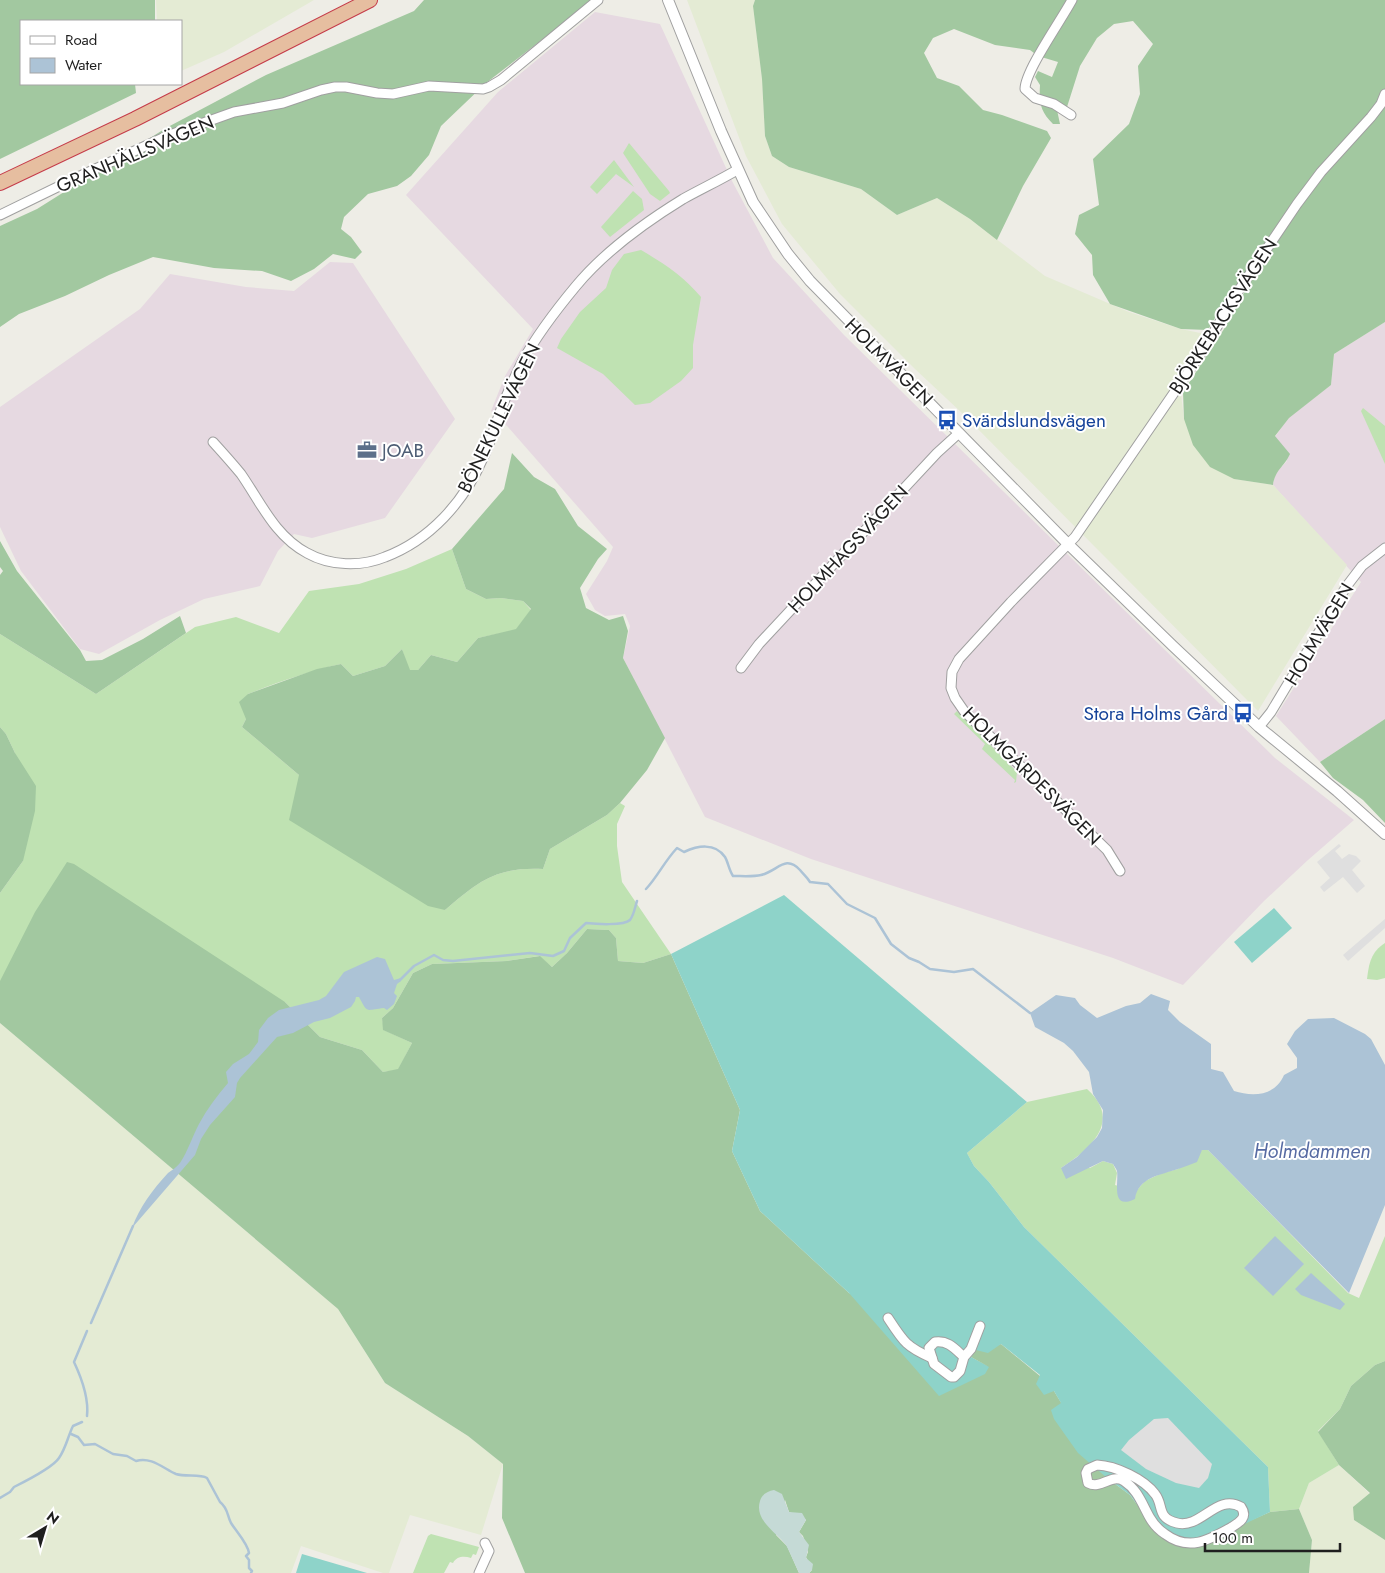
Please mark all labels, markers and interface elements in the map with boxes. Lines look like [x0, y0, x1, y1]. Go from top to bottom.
legend [20, 20, 182, 85]
text: Road [65, 29, 97, 51]
text: Water [65, 54, 103, 76]
street label: GRANHÄLLSVÄGEN [52, 109, 218, 199]
street label: BJÖRKEBACKSVÄGEN [1162, 233, 1284, 399]
street label: HOLMVÄGEN [839, 312, 939, 412]
street label: BÖNEKULLEVÄGEN [451, 339, 547, 497]
place label: Svärdslundsvägen [962, 407, 1106, 434]
bus stop icon: Svärdslundsvägen [936, 409, 958, 431]
place label: JOAB [379, 437, 424, 464]
office icon: JOAB [356, 439, 378, 461]
street label: HOLMHAGSVÄGEN [782, 479, 914, 619]
street label: HOLMVÄGEN [1278, 578, 1360, 690]
place label: Stora Holms Gård [1084, 700, 1228, 727]
street label: HOLMGÄRDESVÄGEN [957, 701, 1107, 851]
bus stop icon: Stora Holms Gård [1232, 702, 1254, 724]
water label: Holmdammen [1254, 1137, 1370, 1166]
north arrow [20, 1503, 70, 1553]
text: N [42, 1506, 64, 1529]
scale bar [1205, 1520, 1340, 1552]
text: 100 m [1212, 1527, 1253, 1549]

